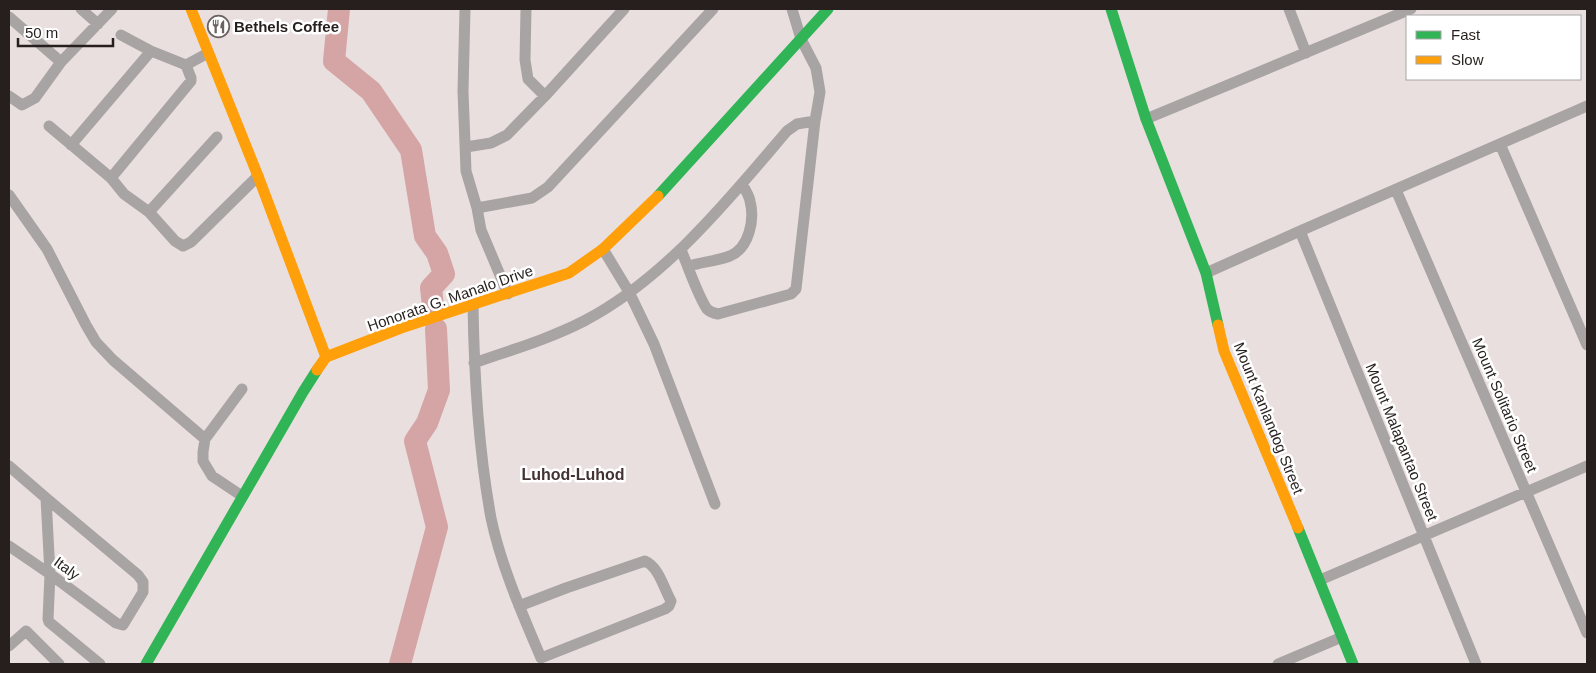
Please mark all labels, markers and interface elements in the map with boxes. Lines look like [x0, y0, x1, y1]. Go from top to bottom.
restaurant icon: Bethels Coffee [206, 14, 230, 38]
scale bar [18, 15, 112, 47]
legend [1406, 15, 1581, 80]
place label: Bethels Coffee [234, 18, 339, 35]
text: 50 m [25, 24, 58, 41]
text: Fast [1451, 26, 1481, 43]
text: Slow [1451, 51, 1484, 68]
street label: Honorata G. Manalo Drive [365, 262, 535, 334]
street label: Mount Solitario Street [1469, 335, 1541, 475]
street label: Mount Kanlandog Street [1231, 340, 1307, 497]
street label: Mount Malapantao Street [1363, 361, 1442, 524]
district label: Luhod-Luhod [521, 466, 625, 483]
street label: Italy [51, 553, 84, 583]

